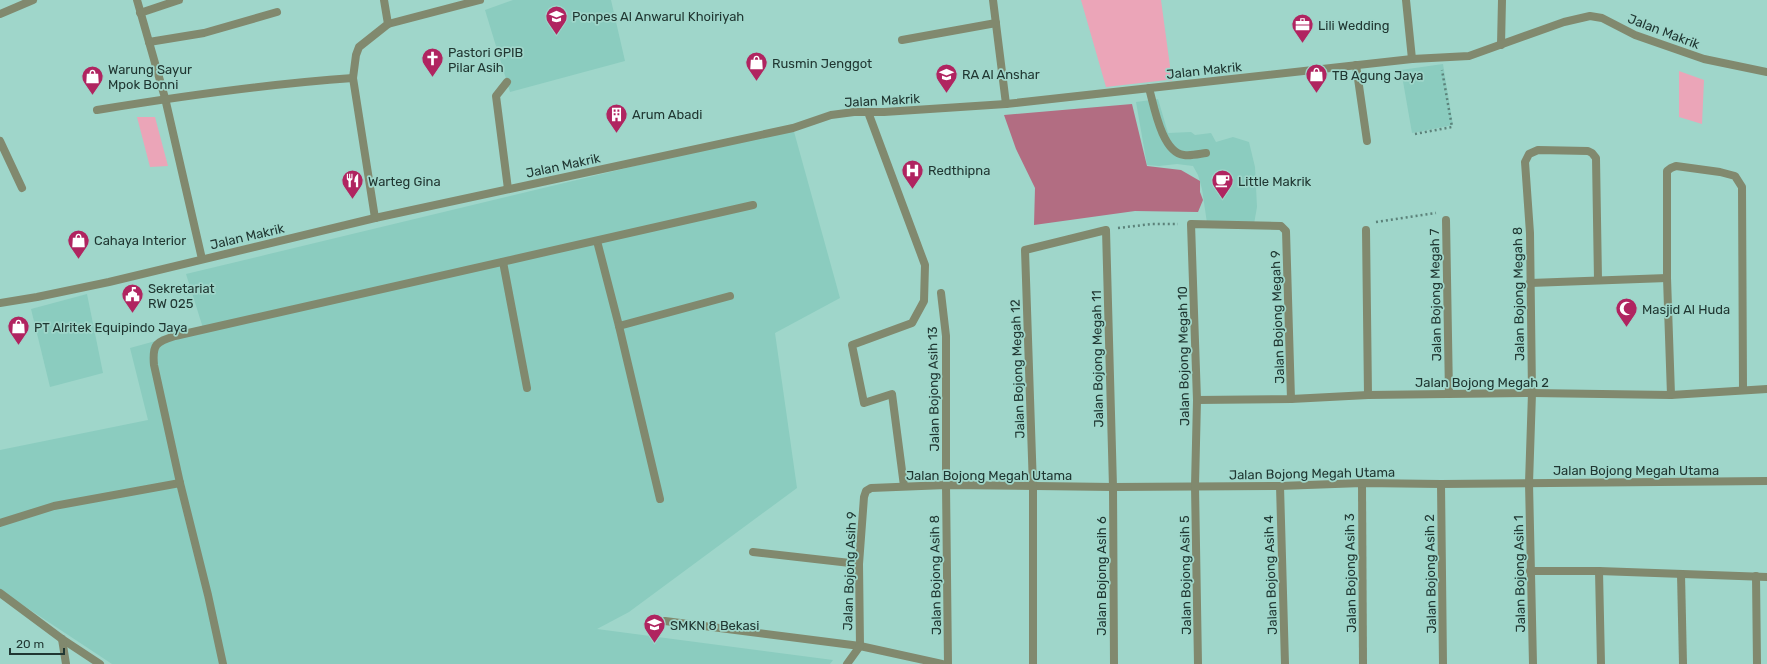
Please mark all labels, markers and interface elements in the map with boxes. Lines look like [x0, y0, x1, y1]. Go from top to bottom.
school or university icon: Ponpes Al Anwarul Khoiriyah [543, 3, 569, 36]
place label: Ponpes Al Anwarul Khoiriyah [572, 9, 744, 24]
street label: Jalan Makrik [1626, 11, 1702, 52]
office icon: Lili Wedding [1289, 12, 1315, 45]
place label: Lili Wedding [1318, 18, 1389, 34]
place label: Pastori GPIB Pilar Asih [448, 45, 523, 75]
church icon: Pastori GPIB Pilar Asih [419, 46, 445, 79]
shop icon: Rusmin Jenggot [744, 50, 770, 83]
place label: Rusmin Jenggot [772, 56, 872, 72]
street label: Jalan Makrik [1166, 59, 1243, 82]
school or university icon: RA Al Anshar [934, 61, 960, 94]
place label: Warung Sayur Mpok Bonni [108, 62, 192, 92]
shop icon: TB Agung Jaya [1303, 62, 1329, 95]
shop icon: Warung Sayur Mpok Bonni [79, 63, 105, 96]
place label: RA Al Anshar [962, 67, 1040, 82]
place label: TB Agung Jaya [1332, 68, 1423, 84]
street label: Jalan Makrik [844, 91, 921, 110]
building icon: Arum Abadi [604, 101, 630, 134]
place label: Arum Abadi [632, 107, 702, 122]
street label: Jalan Makrik [524, 150, 602, 181]
hospital icon: Redthipna [900, 157, 926, 190]
place label: Redthipna [928, 163, 990, 178]
restaurant icon: Warteg Gina [340, 168, 366, 201]
cafe icon: Little Makrik [1209, 168, 1235, 201]
place label: Warteg Gina [368, 174, 441, 190]
place label: Little Makrik [1238, 174, 1312, 189]
street label: Jalan Makrik [209, 221, 286, 252]
shop icon: Cahaya Interior [65, 227, 91, 260]
street label: Jalan Bojong Megah 8 [1510, 227, 1528, 361]
street label: Jalan Bojong Megah 7 [1427, 228, 1445, 362]
place label: Cahaya Interior [94, 233, 186, 248]
street label: Jalan Bojong Megah 9 [1268, 250, 1288, 384]
place label: Sekretariat RW 025 [148, 281, 215, 311]
public building icon: Sekretariat RW 025 [119, 282, 145, 315]
street label: Jalan Bojong Megah 10 [1175, 286, 1193, 426]
street label: Jalan Bojong Megah 11 [1089, 290, 1107, 428]
mosque icon: Masjid Al Huda [1614, 296, 1640, 329]
street label: Jalan Bojong Megah 12 [1008, 299, 1028, 439]
place label: Masjid Al Huda [1642, 302, 1730, 317]
shop icon: PT Alritek Equipindo Jaya [5, 314, 31, 347]
place label: PT Alritek Equipindo Jaya [34, 320, 187, 335]
street label: Jalan Bojong Asih 13 [925, 326, 943, 452]
street label: Jalan Bojong Megah 2 [1415, 375, 1549, 391]
street label: Jalan Bojong Megah Utama [1553, 463, 1719, 479]
street label: Jalan Bojong Megah Utama [1229, 465, 1395, 483]
street label: Jalan Bojong Megah Utama [906, 468, 1072, 484]
street label: Jalan Bojong Asih 9 [840, 511, 860, 631]
street label: Jalan Bojong Asih 3 [1342, 513, 1360, 633]
street label: Jalan Bojong Asih 2 [1422, 514, 1440, 634]
street label: Jalan Bojong Asih 8 [927, 515, 945, 635]
street label: Jalan Bojong Asih 5 [1177, 515, 1195, 635]
street label: Jalan Bojong Asih 4 [1261, 515, 1281, 635]
street label: Jalan Bojong Asih 1 [1511, 515, 1529, 633]
street label: Jalan Bojong Asih 6 [1094, 516, 1110, 636]
school or university icon: SMKN 8 Bekasi [642, 612, 668, 645]
place label: SMKN 8 Bekasi [670, 618, 759, 633]
scale bar [10, 630, 64, 656]
text: 20 m [16, 637, 44, 651]

